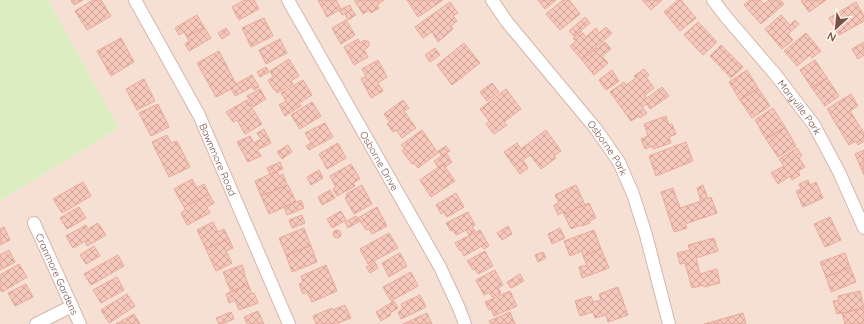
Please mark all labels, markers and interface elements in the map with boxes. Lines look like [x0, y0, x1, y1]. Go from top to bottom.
north arrow [816, 8, 856, 48]
text: N [825, 29, 838, 45]
street label: Maryville Park [775, 77, 824, 137]
street label: Osborne Park [584, 118, 630, 177]
street label: Bawnmore Road [196, 121, 239, 198]
street label: Osborne Drive [357, 129, 401, 193]
street label: Cranmore Gardens [33, 231, 81, 317]

